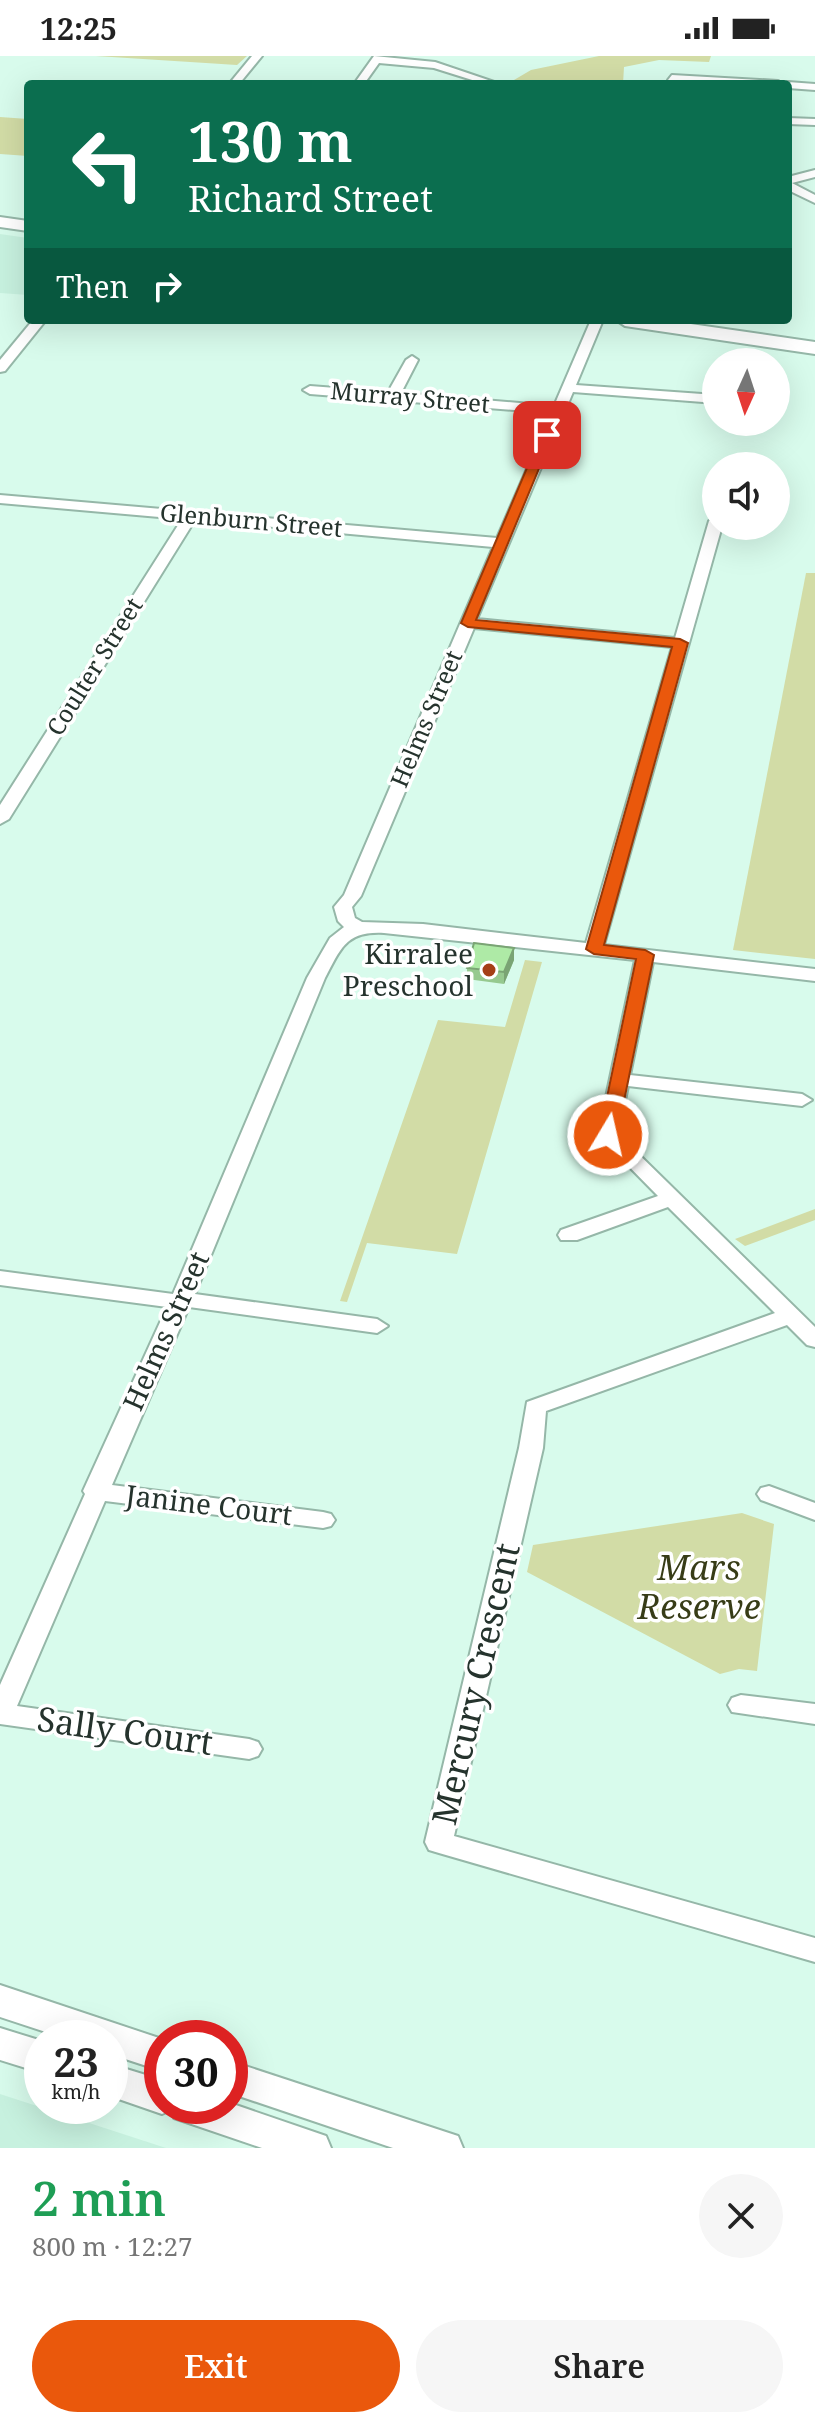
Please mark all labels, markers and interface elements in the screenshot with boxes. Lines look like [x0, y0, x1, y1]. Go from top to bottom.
text: 12:25 [40, 8, 117, 49]
text: 130 m [188, 102, 353, 178]
icon: left [56, 112, 160, 216]
text: Richard Street [188, 174, 433, 223]
icon: right [145, 264, 189, 308]
text: Then [56, 266, 129, 307]
north arrow [702, 348, 790, 436]
map controls [702, 348, 790, 540]
street label: Murray Street [329, 373, 491, 420]
pin [513, 401, 581, 469]
icon: arrive [525, 413, 569, 457]
button: sound [702, 452, 790, 540]
street label: Glenburn Street [159, 495, 344, 544]
street label: Coulter Street [38, 591, 149, 742]
street label: Helms Street [382, 645, 469, 792]
place label: Kirralee Preschool [343, 934, 473, 1004]
marker: Kirralee Preschool [480, 961, 498, 979]
position arrow [566, 1093, 650, 1177]
street label: Helms Street [113, 1245, 217, 1416]
street label: Janine Court [123, 1475, 295, 1533]
street label: Mercury Crescent [420, 1538, 530, 1829]
park label: Mars Reserve [637, 1544, 761, 1629]
street label: Sally Court [34, 1695, 216, 1765]
speed limit sign: 30 [144, 2020, 248, 2124]
text: 23 [53, 2034, 99, 2089]
text: km/h [51, 2078, 101, 2105]
text: 2 min [32, 2165, 166, 2230]
button: close [699, 2174, 783, 2258]
text: 800 m · 12:27 [32, 2228, 193, 2264]
button: Exit [32, 2320, 400, 2412]
button: Share [416, 2320, 783, 2412]

